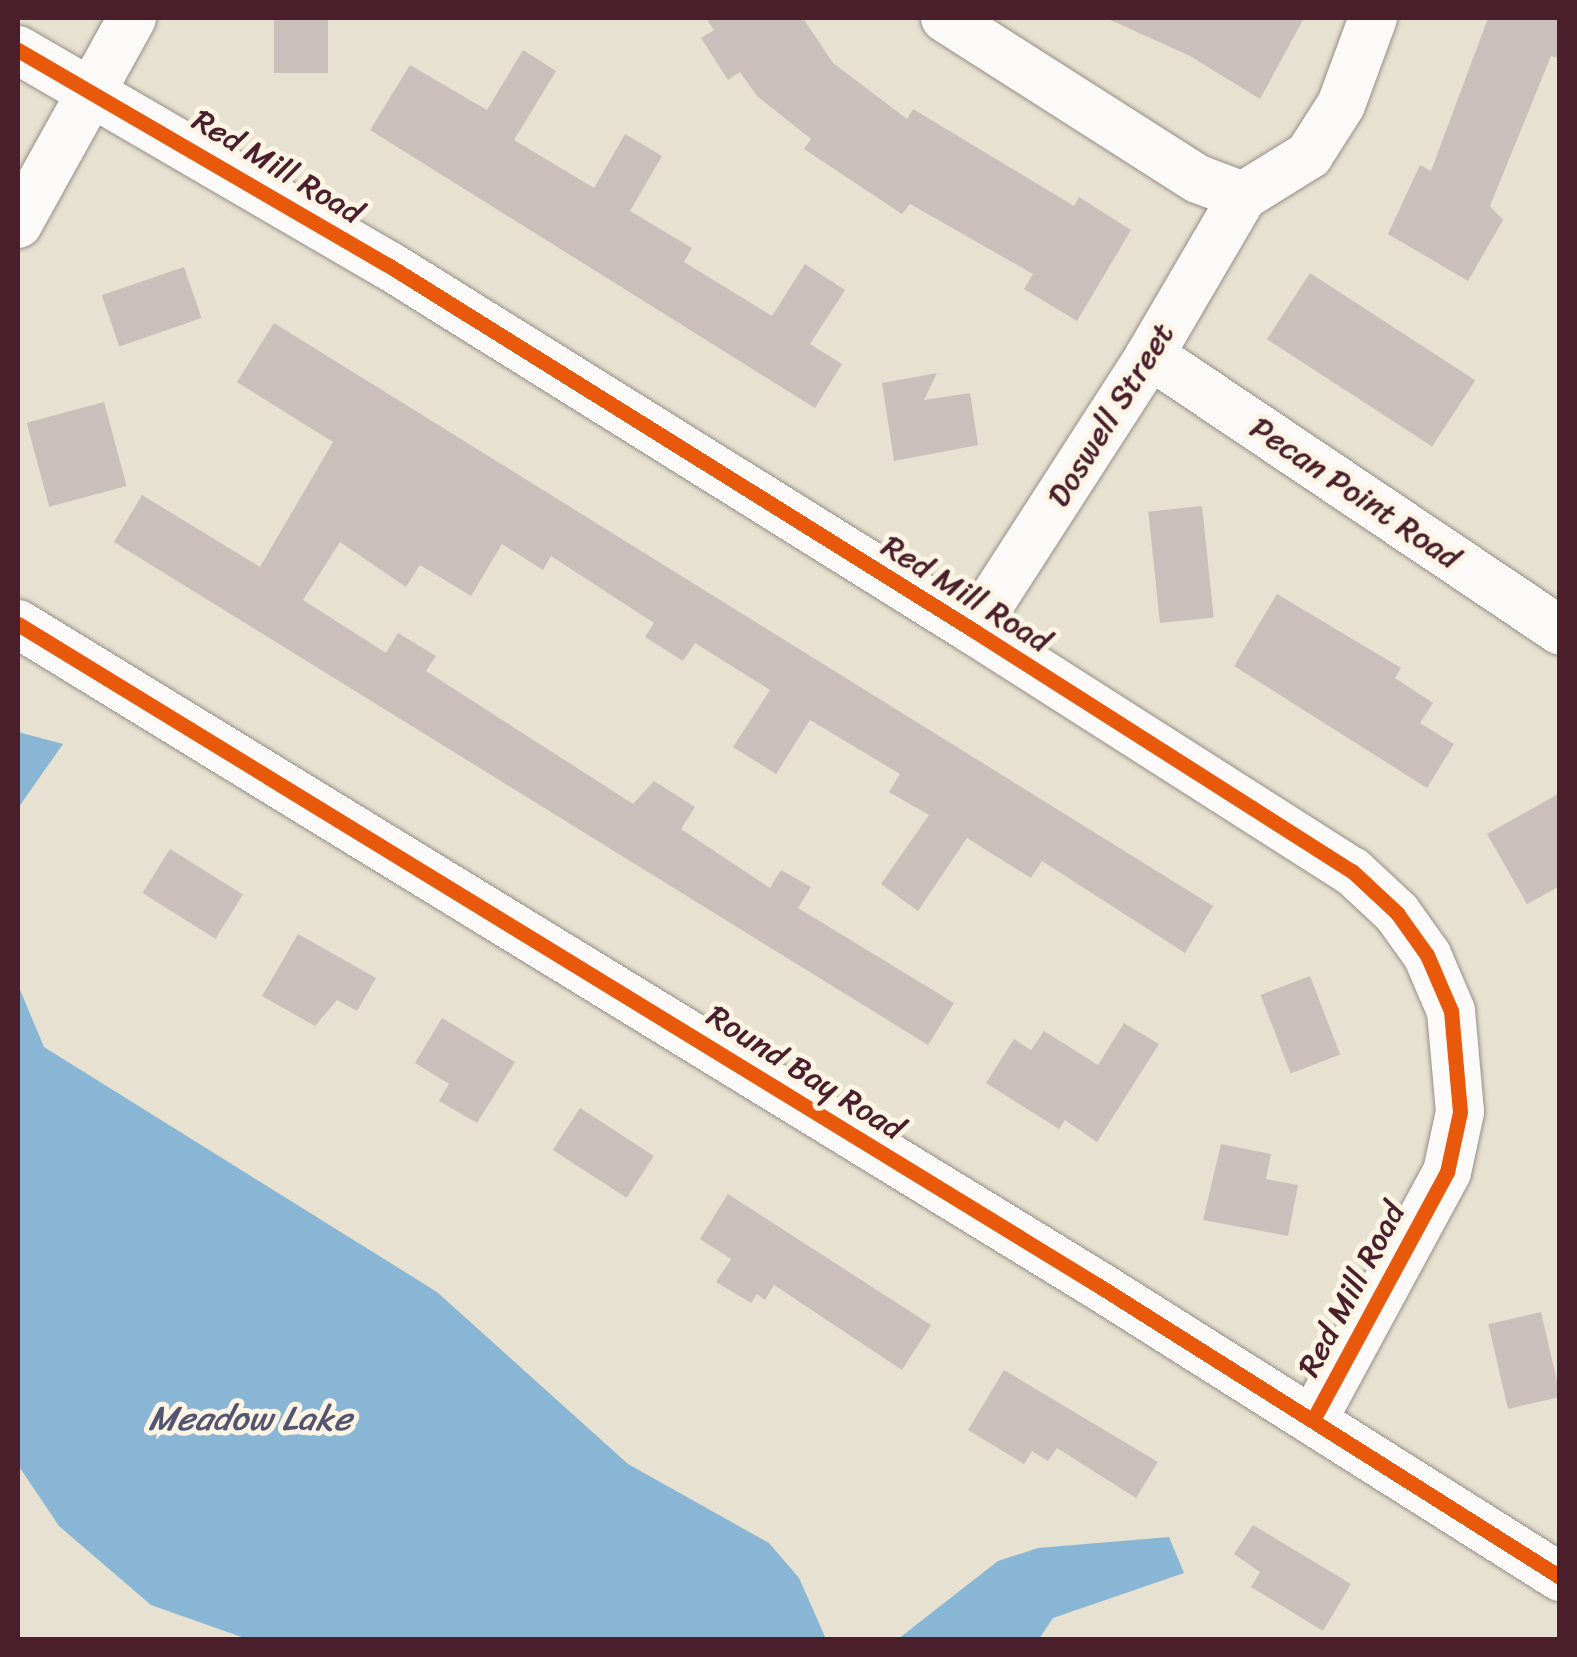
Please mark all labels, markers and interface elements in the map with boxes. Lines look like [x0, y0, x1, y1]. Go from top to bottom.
street label: Red Mill Road [185, 101, 369, 233]
street label: Doswell Street [1040, 317, 1182, 513]
street label: Pecan Point Road [1242, 408, 1468, 578]
street label: Red Mill Road [875, 527, 1057, 661]
street label: Round Bay Road [699, 997, 911, 1149]
street label: Red Mill Road [1290, 1197, 1414, 1383]
water label: Meadow Lake [148, 1397, 352, 1439]

